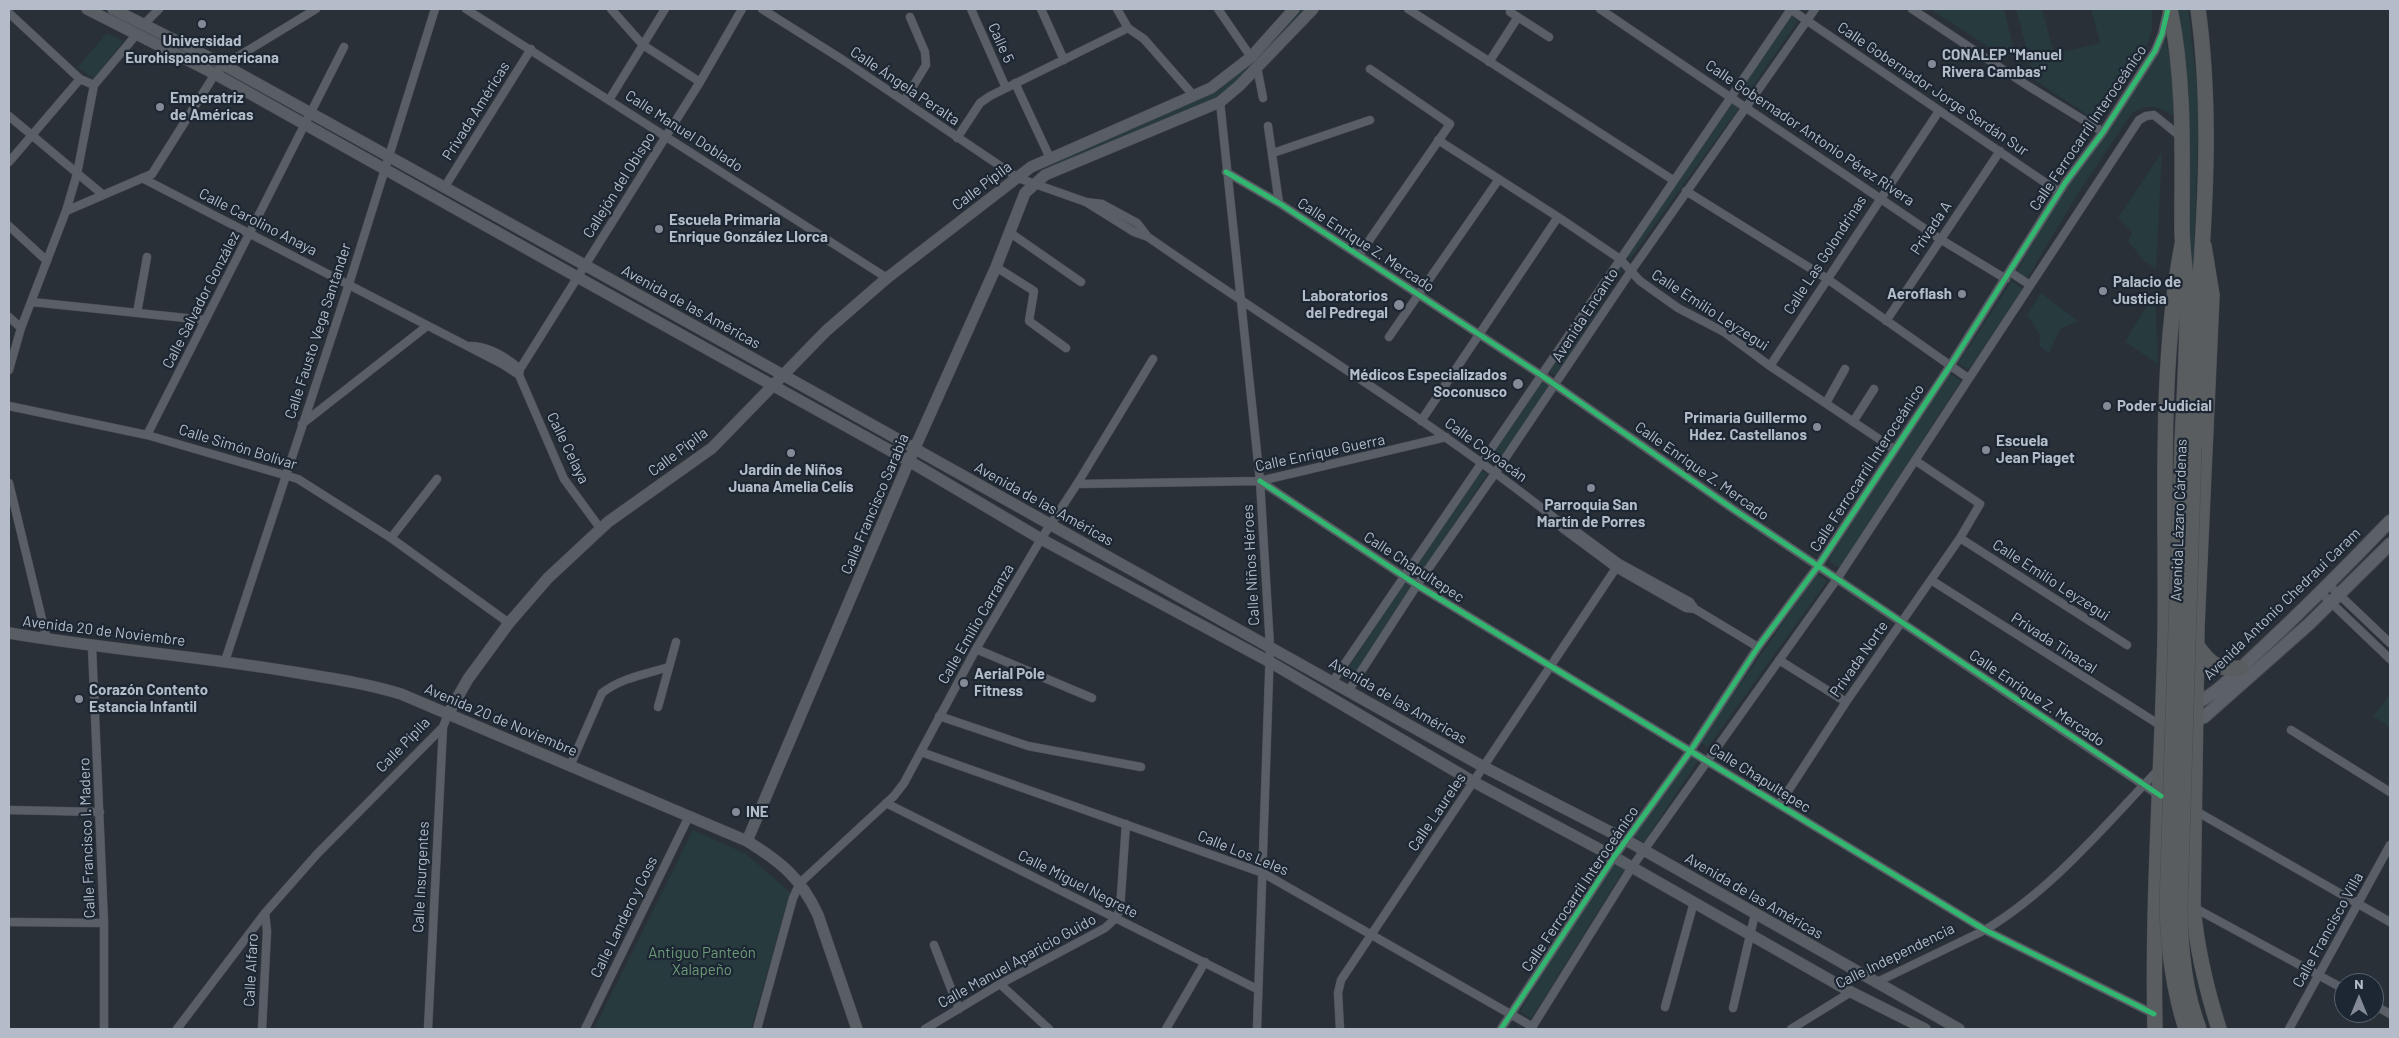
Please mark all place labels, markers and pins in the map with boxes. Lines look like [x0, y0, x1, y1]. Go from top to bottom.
marker: Universidad Eurohispanoamericana [196, 18, 208, 30]
place label: Universidad Eurohispanoamericana [125, 32, 279, 67]
place label: CONALEP "Manuel Rivera Cambas" [1942, 46, 2062, 81]
marker: CONALEP "Manuel Rivera Cambas" [1926, 58, 1938, 70]
place label: Emperatriz de Américas [170, 89, 253, 124]
marker: Emperatriz de Américas [154, 101, 166, 113]
place label: Escuela Primaria Enrique González Llorca [669, 211, 828, 246]
marker: Escuela Primaria Enrique González Llorca [653, 223, 665, 235]
place label: Palacio de Justicia [2113, 273, 2181, 308]
place label: Aeroflash [1887, 285, 1952, 303]
marker: Palacio de Justicia [2097, 285, 2109, 297]
place label: Laboratorios del Pedregal [1302, 287, 1388, 322]
marker: Aeroflash [1956, 288, 1968, 300]
marker: Laboratorios del Pedregal [1392, 298, 1406, 312]
place label: Médicos Especializados Soconusco [1350, 366, 1507, 401]
marker: Médicos Especializados Soconusco [1511, 377, 1525, 391]
place label: Poder Judicial [2117, 397, 2212, 415]
marker: Poder Judicial [2101, 400, 2113, 412]
place label: Primaria Guillermo Hdez. Castellanos [1684, 409, 1807, 444]
marker: Primaria Guillermo Hdez. Castellanos [1811, 421, 1823, 433]
place label: Escuela Jean Piaget [1996, 432, 2075, 467]
marker: Escuela Jean Piaget [1980, 444, 1992, 456]
marker: Jardín de Niños Juana Amelia Celís [785, 447, 797, 459]
place label: Jardín de Niños Juana Amelia Celís [728, 461, 854, 496]
marker: Parroquia San Martín de Porres [1585, 482, 1597, 494]
place label: Parroquia San Martín de Porres [1537, 496, 1645, 531]
place label: Aerial Pole Fitness [974, 665, 1045, 700]
marker: Aerial Pole Fitness [958, 677, 970, 689]
place label: Corazón Contento Estancia Infantil [89, 681, 208, 716]
marker: Corazón Contento Estancia Infantil [73, 693, 85, 705]
place label: INE [746, 803, 769, 821]
marker: INE [730, 806, 742, 818]

